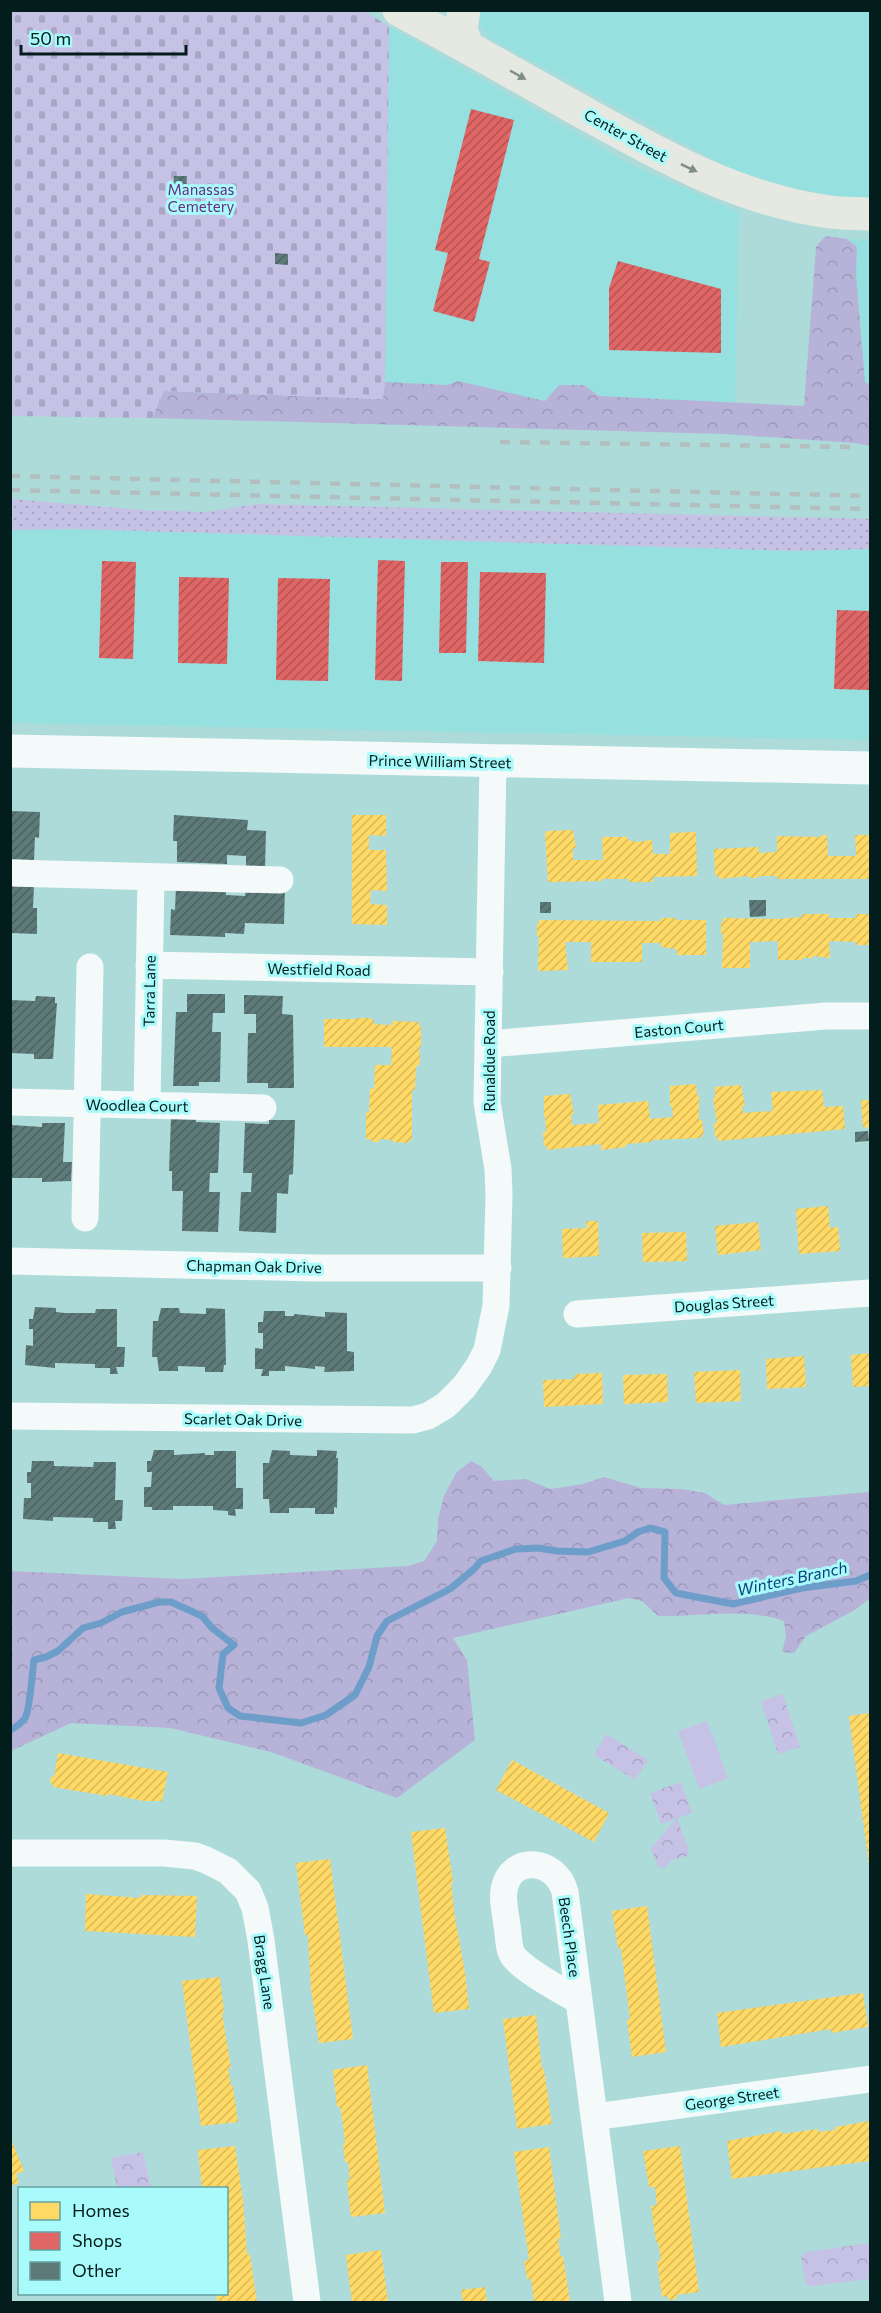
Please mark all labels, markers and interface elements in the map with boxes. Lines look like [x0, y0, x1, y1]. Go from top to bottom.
scale bar [21, 18, 186, 56]
text: 50 m [30, 27, 71, 49]
one-way arrow [510, 70, 527, 80]
street label: Center Street [581, 105, 671, 165]
one-way arrow [680, 164, 697, 173]
park label: Manassas Cemetery [168, 180, 235, 215]
street label: Prince William Street [368, 751, 512, 771]
street label: Tarra Lane [139, 955, 159, 1027]
street label: Westfield Road [267, 959, 371, 979]
street label: Runaldue Road [480, 1010, 498, 1112]
street label: Easton Court [634, 1015, 724, 1041]
street label: Woodlea Court [85, 1095, 189, 1115]
street label: Chapman Oak Drive [186, 1256, 322, 1276]
street label: Douglas Street [673, 1291, 775, 1315]
street label: Scarlet Oak Drive [184, 1409, 302, 1429]
water label: Winters Branch [735, 1557, 849, 1599]
street label: Beech Place [555, 1896, 585, 1978]
street label: Bragg Lane [251, 1933, 279, 2011]
street label: George Street [684, 2082, 780, 2114]
legend [18, 2187, 228, 2295]
text: Homes [72, 2199, 130, 2221]
text: Shops [72, 2229, 122, 2251]
text: Other [72, 2259, 121, 2281]

